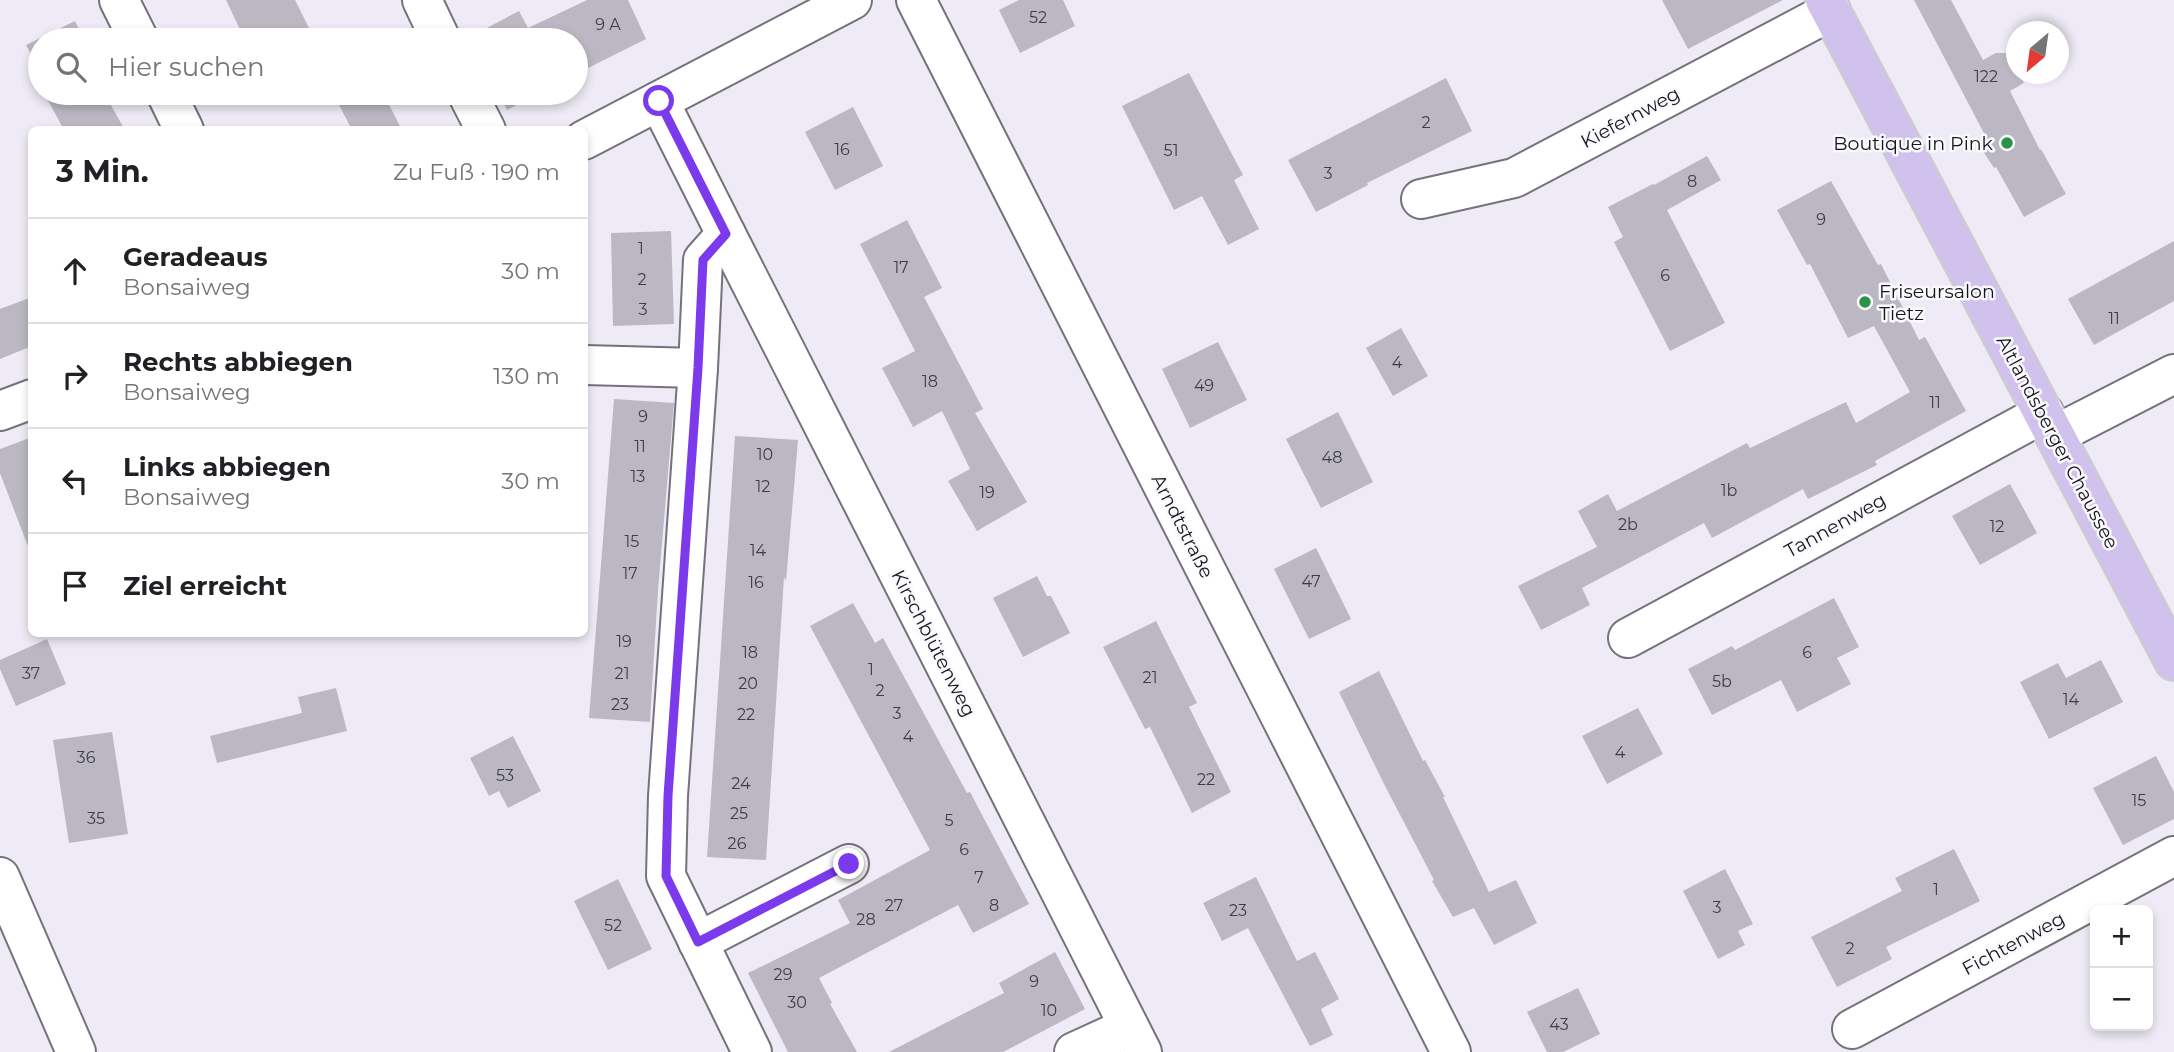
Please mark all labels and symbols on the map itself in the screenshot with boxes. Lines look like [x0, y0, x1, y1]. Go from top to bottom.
house number: 52 [1029, 8, 1047, 27]
house number: 9 A [595, 15, 621, 34]
north arrow [2006, 21, 2069, 84]
house number: 122 [1974, 67, 1998, 86]
street label: Kiefernweg [1577, 82, 1684, 153]
route start [643, 85, 674, 116]
house number: 2 [1421, 113, 1431, 132]
place label: Boutique in Pink [1833, 132, 1994, 155]
marker: Boutique in Pink [1999, 135, 2015, 151]
house number: 16 [834, 140, 850, 159]
house number: 51 [1164, 141, 1178, 160]
house number: 3 [1323, 164, 1333, 183]
house number: 8 [1687, 172, 1697, 191]
house number: 9 [1816, 210, 1826, 229]
house number: 1 [638, 239, 644, 258]
house number: 17 [893, 258, 909, 277]
house number: 6 [1660, 266, 1670, 285]
house number: 2 [637, 270, 647, 289]
place label: Friseursalon Tietz [1879, 280, 1995, 325]
marker: Friseursalon Tietz [1857, 294, 1873, 310]
house number: 3 [638, 300, 648, 319]
house number: 11 [2108, 309, 2120, 328]
street label: Altlandsberger Chaussee [1991, 332, 2124, 553]
house number: 4 [1392, 353, 1403, 372]
house number: 18 [922, 372, 938, 391]
house number: 49 [1194, 376, 1214, 395]
house number: 11 [1929, 393, 1941, 412]
house number: 9 [638, 407, 648, 426]
house number: 11 [634, 437, 646, 456]
house number: 10 [757, 445, 773, 464]
house number: 48 [1322, 448, 1342, 467]
house number: 13 [631, 467, 645, 486]
street label: Arndtstraße [1147, 470, 1219, 582]
house number: 12 [756, 477, 770, 496]
house number: 1b [1721, 481, 1737, 500]
house number: 19 [979, 483, 995, 502]
street label: Tannenweg [1781, 488, 1890, 563]
house number: 2b [1618, 515, 1638, 534]
house number: 12 [1990, 517, 2004, 536]
house number: 15 [625, 532, 639, 551]
house number: 14 [750, 541, 767, 560]
house number: 17 [622, 564, 638, 583]
street label: Kirschblütenweg [887, 566, 981, 721]
house number: 47 [1301, 572, 1321, 591]
house number: 16 [748, 573, 764, 592]
house number: 19 [616, 632, 632, 651]
house number: 18 [742, 643, 758, 662]
house number: 6 [1802, 643, 1812, 662]
house number: 1 [868, 660, 874, 679]
house number: 37 [22, 664, 40, 683]
house number: 21 [615, 664, 629, 683]
house number: 21 [1143, 668, 1157, 687]
house number: 5b [1712, 672, 1732, 691]
house number: 20 [738, 674, 758, 693]
house number: 2 [875, 681, 885, 700]
house number: 14 [2063, 690, 2080, 709]
house number: 23 [611, 695, 629, 714]
house number: 3 [892, 704, 902, 723]
house number: 22 [737, 705, 755, 724]
house number: 4 [903, 727, 914, 746]
house number: 4 [1615, 743, 1626, 762]
house number: 36 [77, 748, 96, 767]
house number: 53 [496, 766, 514, 785]
house number: 22 [1197, 770, 1215, 789]
house number: 24 [731, 774, 751, 793]
house number: 15 [2132, 791, 2146, 810]
house number: 25 [730, 804, 748, 823]
house number: 35 [87, 809, 105, 828]
house number: 5 [944, 811, 954, 830]
house number: 26 [728, 834, 747, 853]
house number: 6 [959, 840, 969, 859]
route end [833, 848, 864, 879]
house number: 7 [974, 868, 984, 887]
house number: 1 [1933, 880, 1939, 899]
house number: 27 [885, 896, 903, 915]
house number: 8 [989, 896, 999, 915]
house number: 3 [1712, 898, 1722, 917]
house number: 23 [1229, 901, 1247, 920]
street label: Fichtenweg [1958, 907, 2068, 980]
house number: 28 [856, 910, 876, 929]
house number: 52 [604, 916, 622, 935]
house number: 2 [1845, 939, 1855, 958]
house number: 29 [774, 965, 792, 984]
house number: 9 [1029, 972, 1039, 991]
house number: 30 [787, 993, 807, 1012]
house number: 10 [1041, 1001, 1057, 1020]
house number: 43 [1549, 1015, 1569, 1034]

